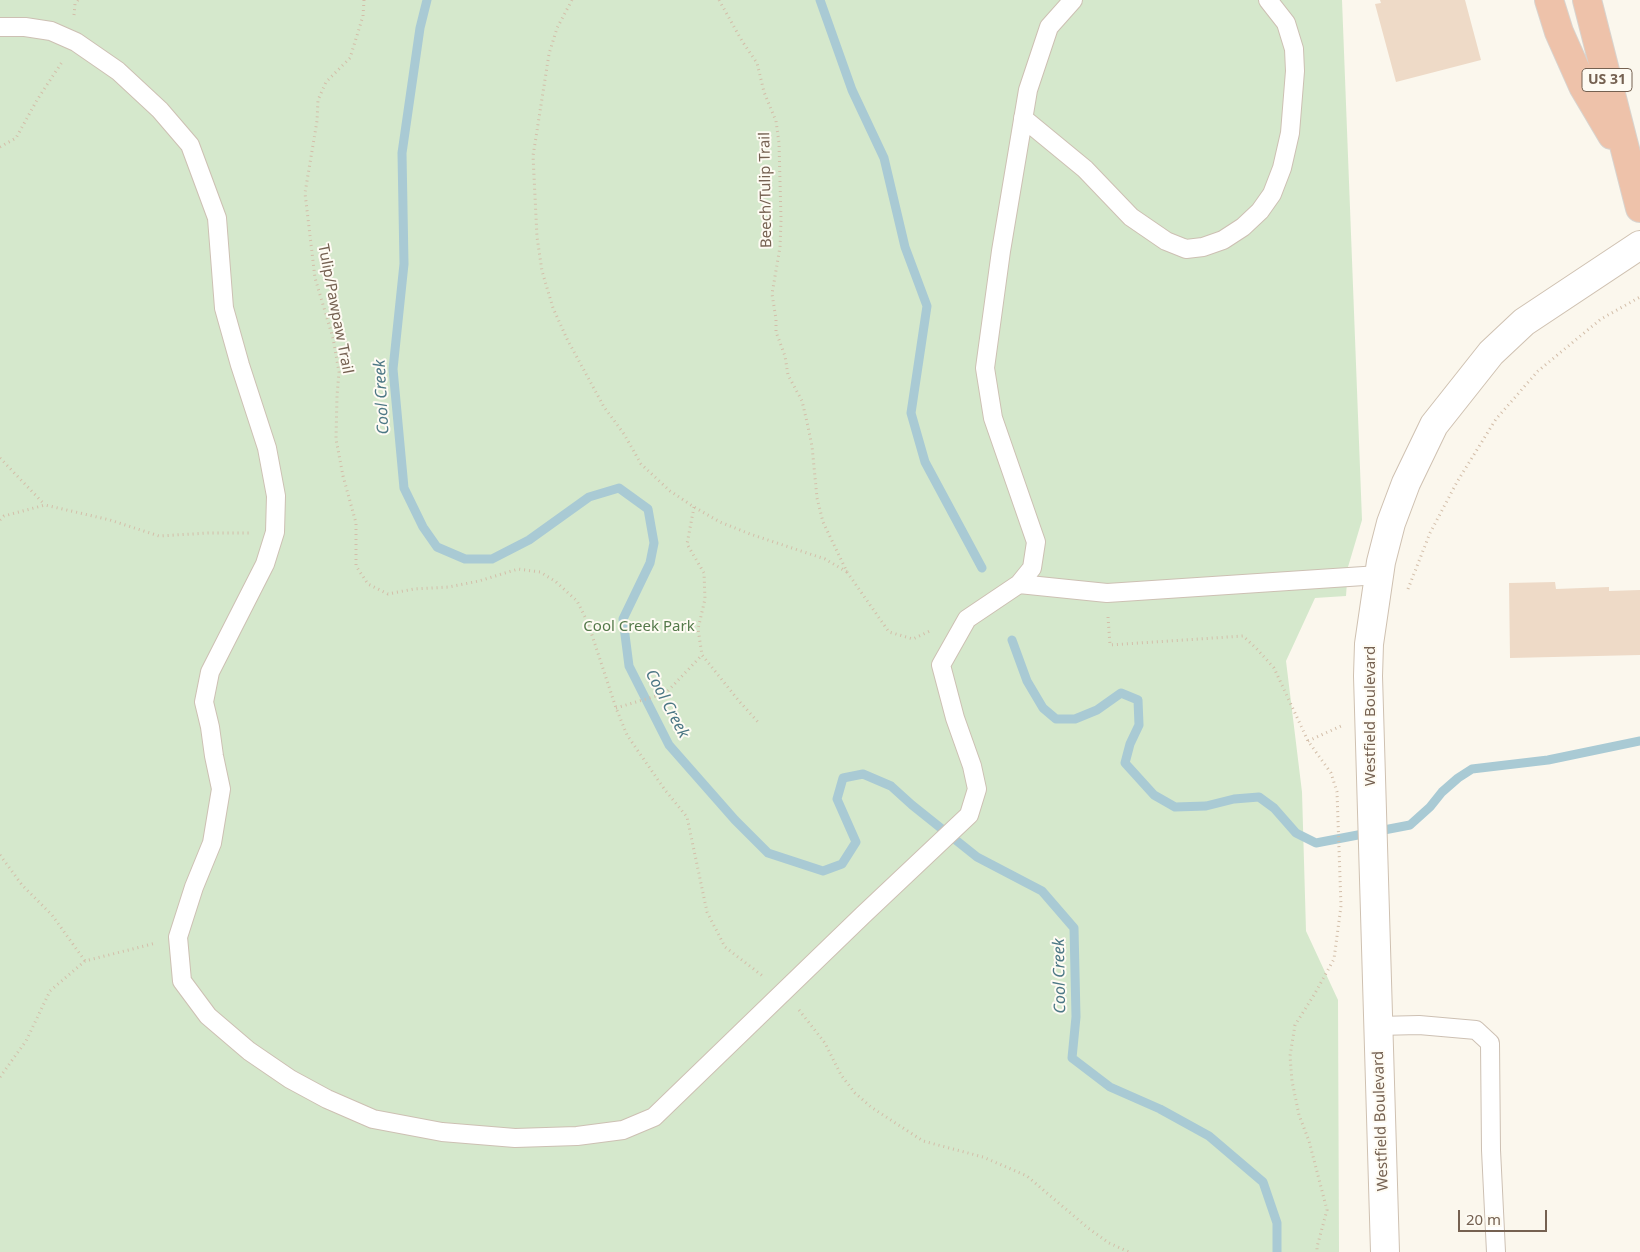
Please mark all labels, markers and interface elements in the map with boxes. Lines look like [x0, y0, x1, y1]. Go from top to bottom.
road number: US 31 [1582, 68, 1632, 92]
street label: Beech/Tulip Trail [756, 132, 776, 248]
street label: Tulip/Pawpaw Trail [314, 243, 356, 375]
water label: Cool Creek [370, 359, 394, 435]
park label: Cool Creek Park [583, 618, 695, 636]
street label: Westfield Boulevard [1362, 646, 1380, 786]
water label: Cool Creek [641, 666, 693, 742]
water label: Cool Creek [1050, 938, 1070, 1014]
street label: Westfield Boulevard [1370, 1050, 1392, 1192]
scale bar [1460, 1200, 1549, 1232]
text: 20 m [1466, 1209, 1501, 1229]

